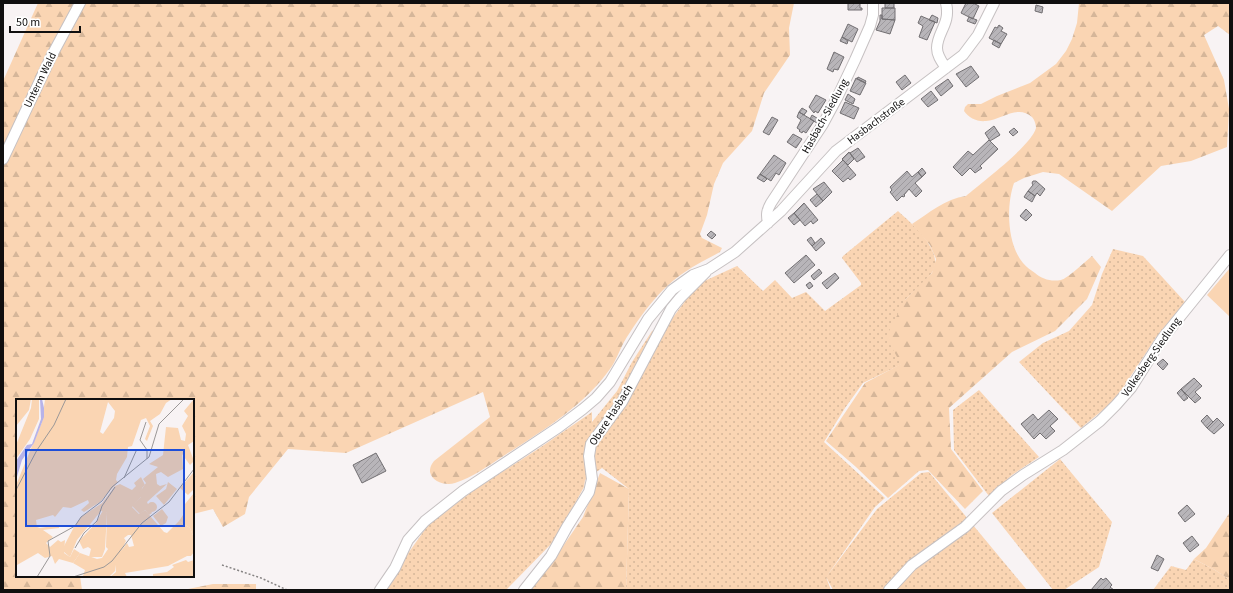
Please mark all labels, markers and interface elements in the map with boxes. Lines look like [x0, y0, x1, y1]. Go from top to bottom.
scale bar [10, 8, 80, 34]
text: 50 m [16, 14, 40, 31]
street label: Unterm Wald [20, 50, 60, 110]
street label: Hasbach-Siedlung [798, 75, 852, 156]
street label: Hasbachstraße [844, 94, 908, 148]
street label: Volkesberg-Siedlung [1118, 314, 1184, 400]
street label: Obere Hasbach [586, 382, 636, 448]
inset map [16, 399, 194, 577]

